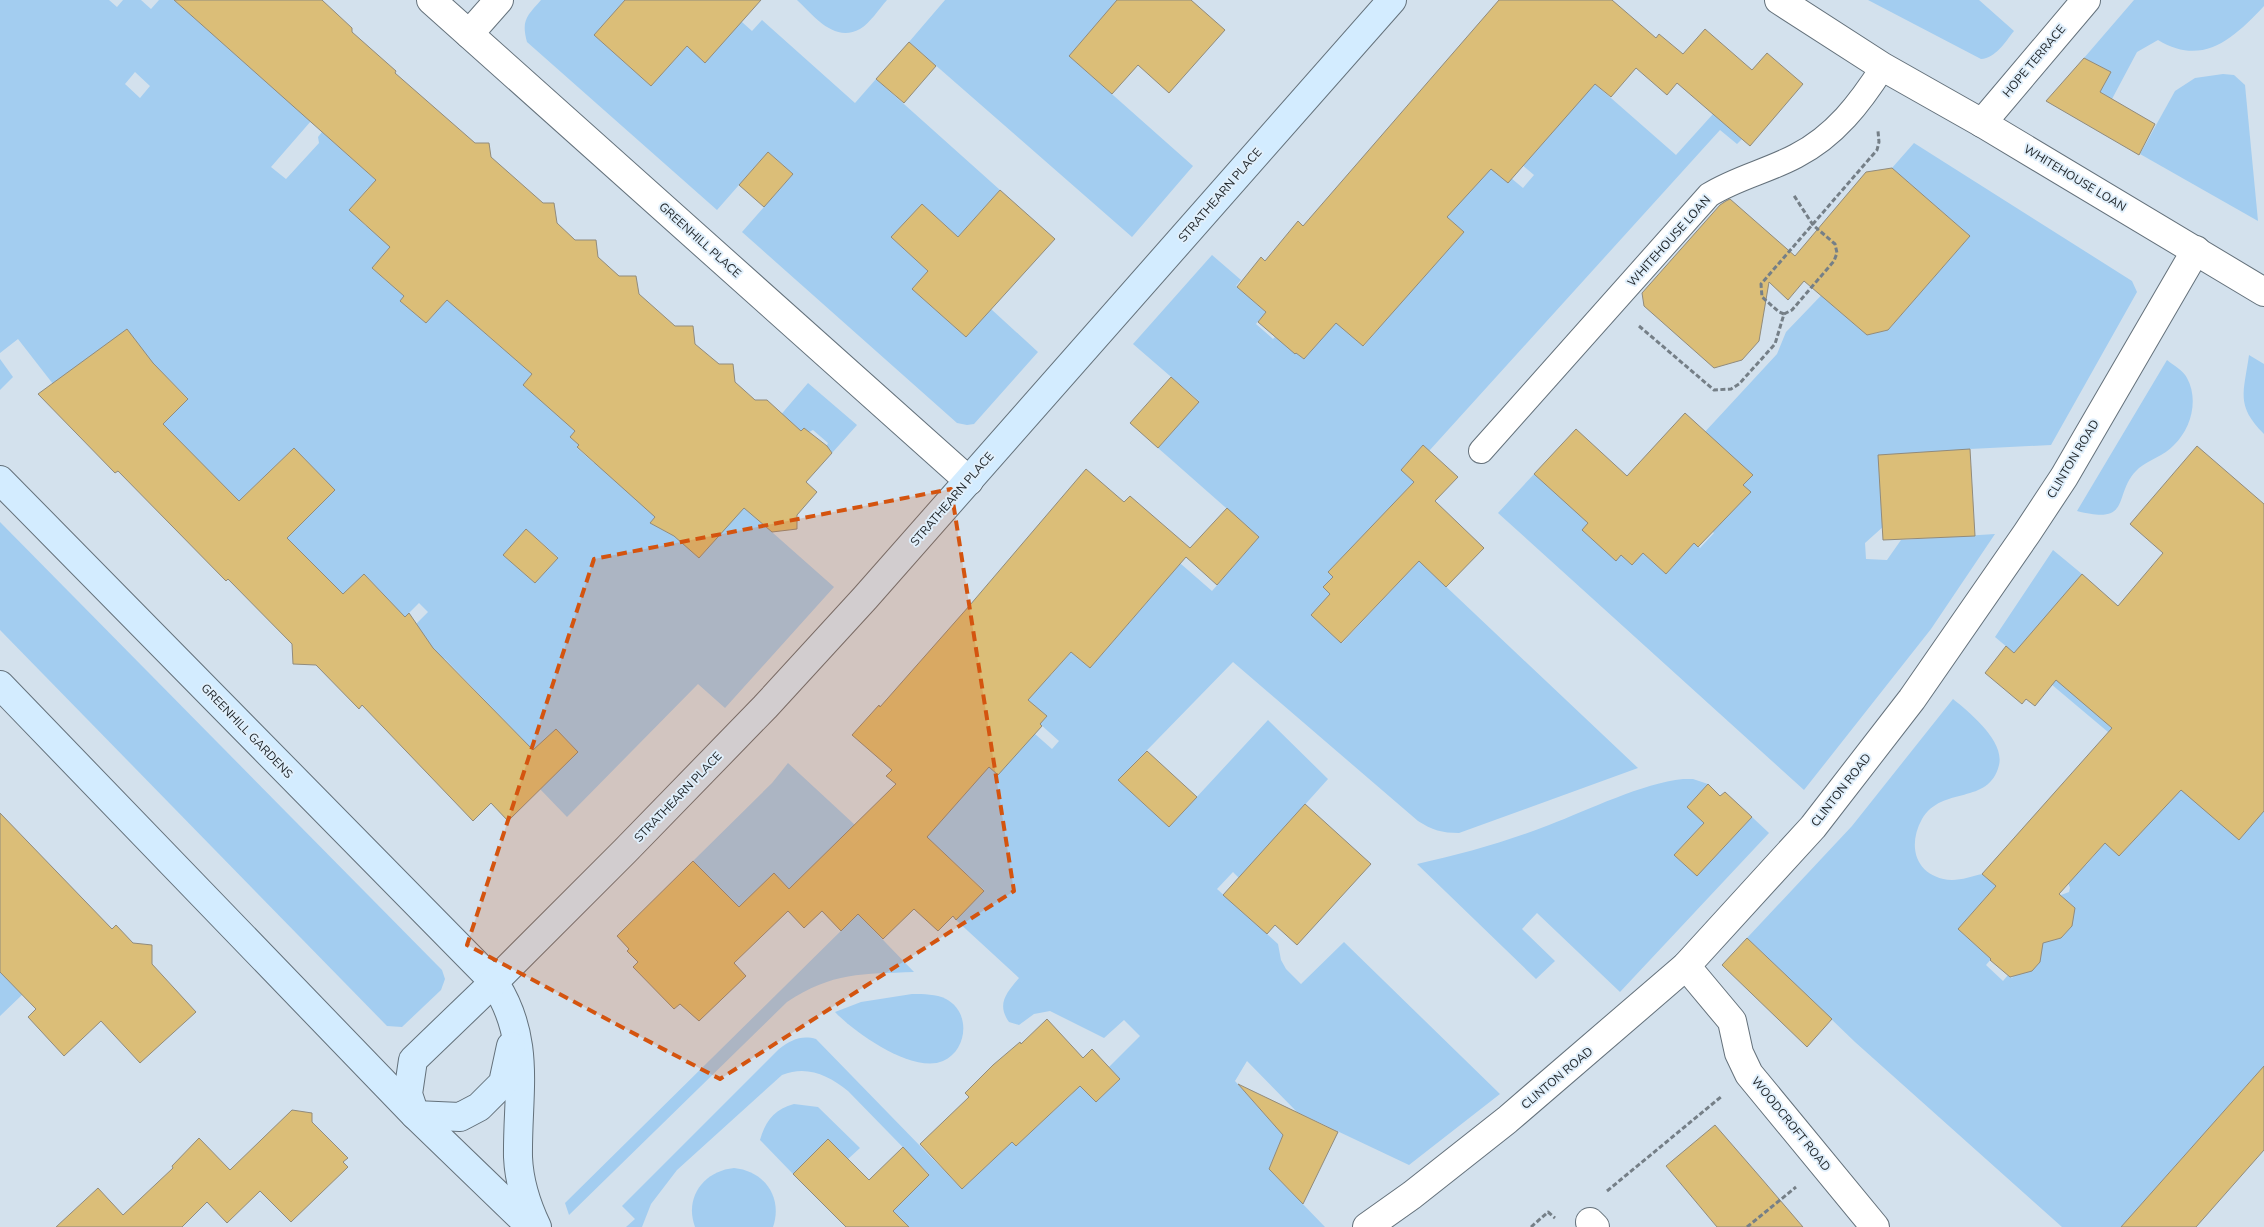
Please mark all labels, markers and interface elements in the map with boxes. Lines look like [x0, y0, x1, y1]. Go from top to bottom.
street label: HOPE TERRACE [1999, 21, 2069, 101]
street label: WHITEHOUSE LOAN [2021, 141, 2129, 215]
street label: STRATHEARN PLACE [1175, 145, 1265, 245]
street label: WHITEHOUSE LOAN [1624, 192, 1714, 290]
street label: GREENHILL PLACE [655, 199, 745, 281]
street label: CLINTON ROAD [2043, 417, 2103, 501]
street label: STRATHEARN PLACE [907, 449, 997, 549]
street label: GREENHILL GARDENS [198, 680, 296, 782]
street label: STRATHEARN PLACE [631, 748, 725, 846]
street label: CLINTON ROAD [1807, 750, 1875, 830]
street label: CLINTON ROAD [1518, 1043, 1596, 1113]
street label: WOODCROFT ROAD [1748, 1073, 1834, 1175]

